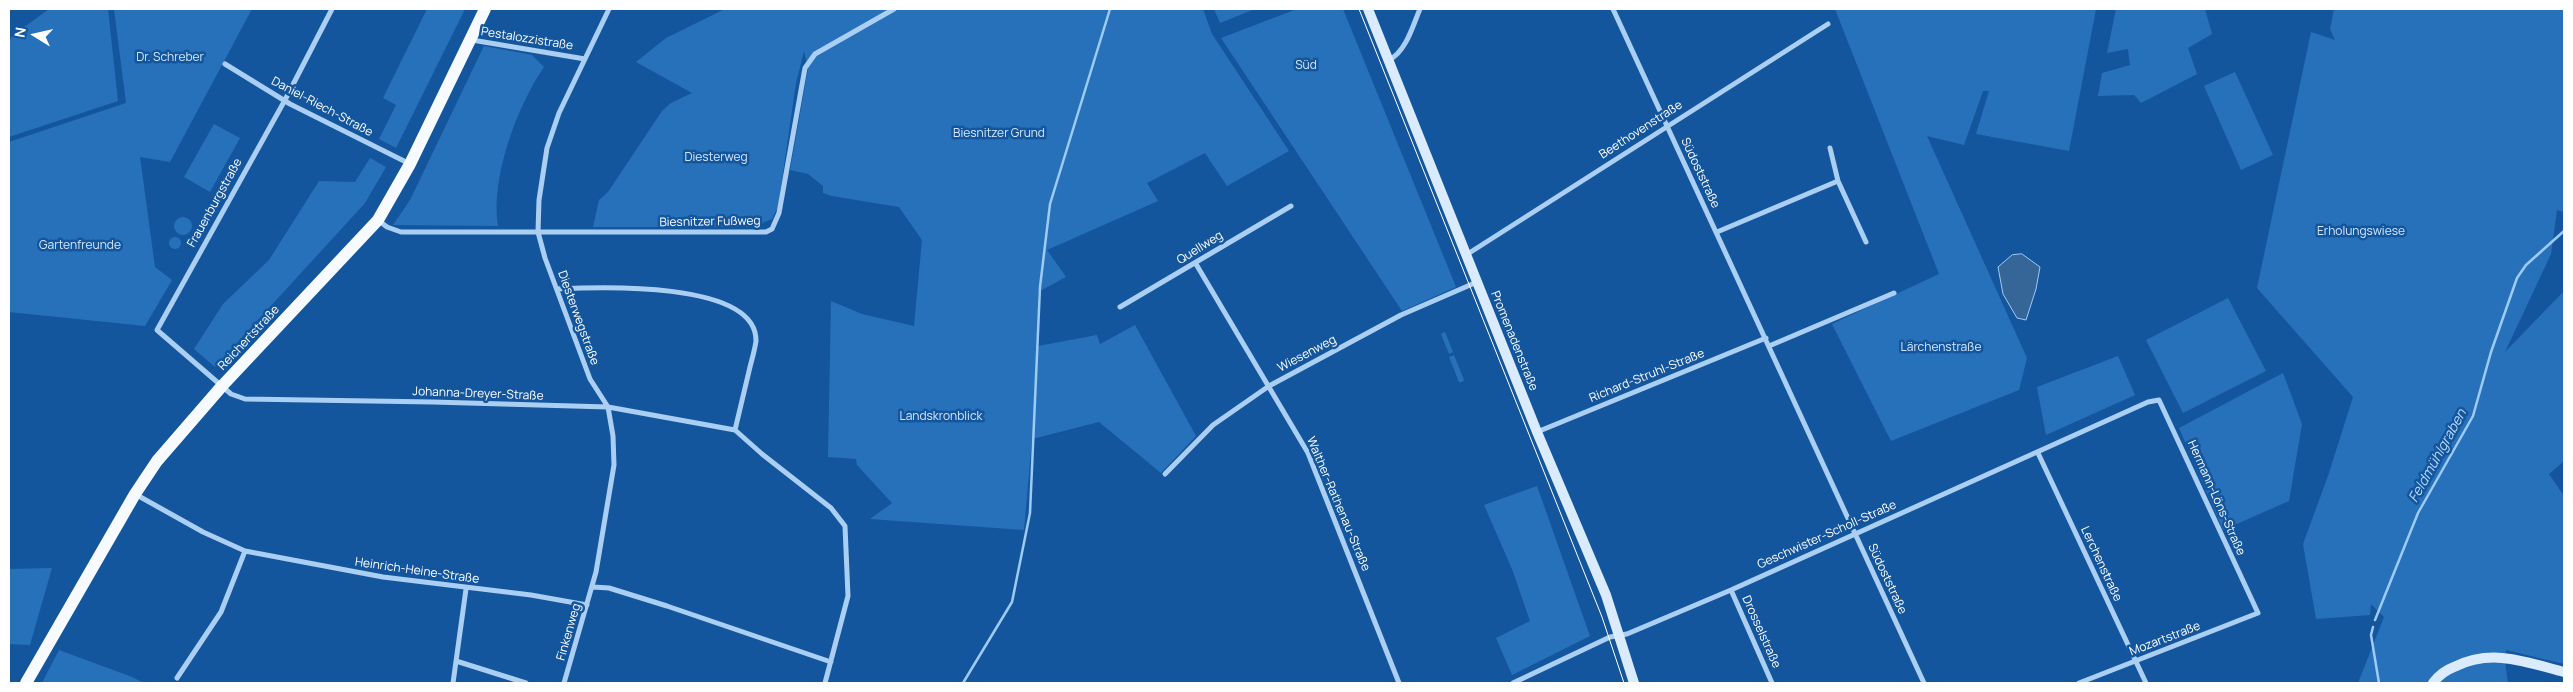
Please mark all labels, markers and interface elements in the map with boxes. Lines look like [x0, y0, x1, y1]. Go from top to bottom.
north arrow [10, 10, 60, 60]
street label: Pestalozzistraße [480, 25, 574, 53]
text: N [10, 26, 30, 39]
park label: Dr. Schreber [136, 51, 204, 65]
park label: Süd [1295, 59, 1317, 73]
street label: Daniel-Riech-Straße [269, 74, 375, 140]
street label: Beethovenstraße [1597, 98, 1685, 162]
park label: Biesnitzer Grund [953, 127, 1045, 141]
street label: Südoststraße [1677, 136, 1723, 210]
park label: Diesterweg [684, 151, 748, 165]
street label: Frauenburgstraße [185, 156, 245, 250]
street label: Biesnitzer Fußweg [659, 214, 761, 230]
park label: Erholungswiese [2317, 225, 2405, 239]
street label: Quellweg [1174, 228, 1226, 268]
park label: Gartenfreunde [39, 239, 121, 253]
street label: Diesterwegstraße [554, 269, 602, 367]
street label: Promenadenstraße [1487, 289, 1541, 393]
street label: Reichertstraße [215, 303, 283, 373]
street label: Wiesenweg [1275, 333, 1339, 375]
park label: Lärchenstraße [1901, 341, 1981, 355]
street label: Richard-Struhl-Straße [1587, 346, 1707, 406]
street label: Johanna-Dreyer-Straße [412, 385, 544, 403]
water label: Feldmühlgraben [2405, 407, 2471, 505]
park label: Landskronblick [900, 410, 982, 424]
street label: Walther-Rathenau-Straße [1303, 435, 1373, 573]
street label: Hermann-Löns-Straße [2184, 438, 2248, 558]
street label: Geschwister-Scholl-Straße [1755, 498, 1899, 572]
street label: Lerchenstraße [2077, 524, 2125, 604]
street label: Südoststraße [1864, 542, 1910, 616]
street label: Heinrich-Heine-Straße [354, 555, 480, 587]
street label: Drosselstraße [1739, 594, 1783, 670]
street label: Finkenweg [554, 602, 584, 662]
street label: Mozartstraße [2128, 619, 2202, 659]

